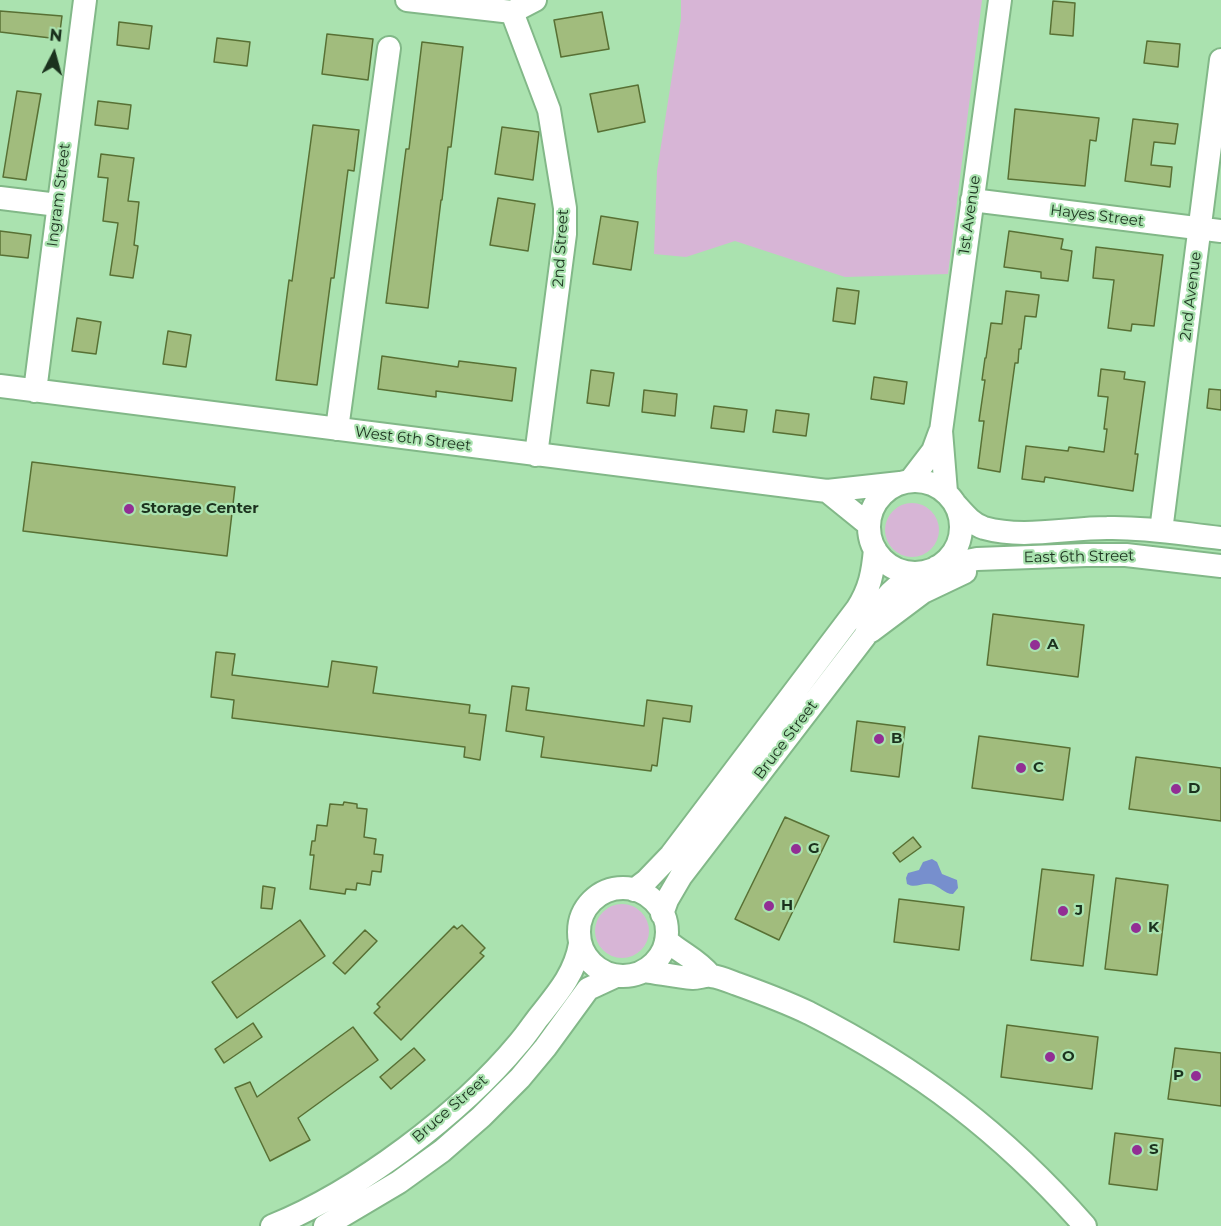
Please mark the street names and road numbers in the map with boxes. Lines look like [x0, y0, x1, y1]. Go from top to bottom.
street label: Ingram Street [44, 142, 74, 248]
street label: 1st Avenue [956, 174, 984, 256]
street label: Hayes Street [1049, 201, 1145, 231]
street label: 2nd Street [549, 208, 573, 288]
street label: 2nd Avenue [1177, 251, 1205, 341]
street label: West 6th Street [354, 423, 472, 455]
street label: East 6th Street [1023, 547, 1135, 567]
street label: Bruce Street [751, 697, 821, 783]
street label: Bruce Street [409, 1071, 491, 1147]

